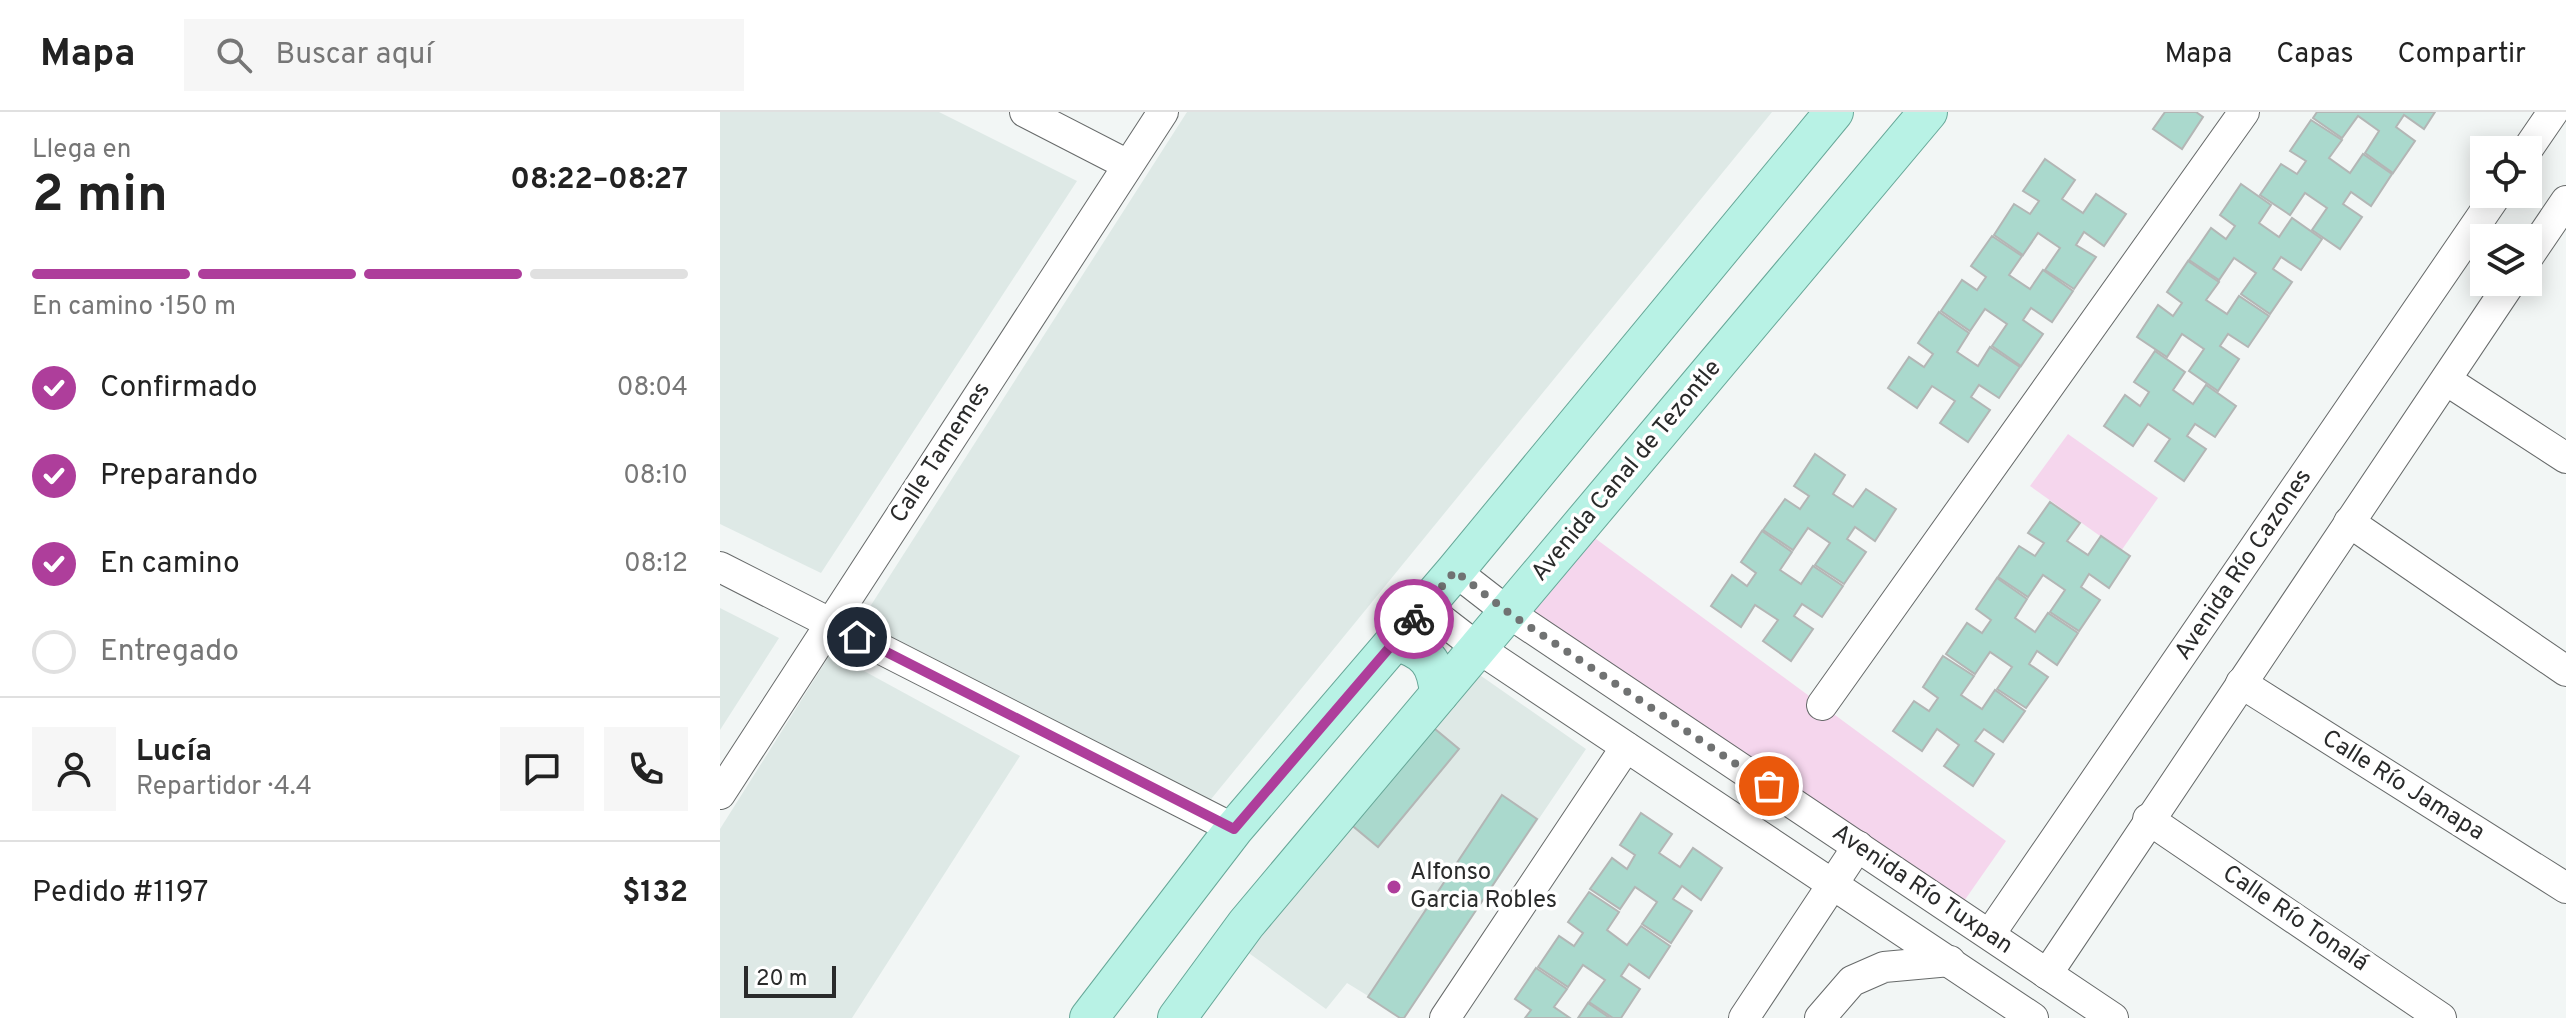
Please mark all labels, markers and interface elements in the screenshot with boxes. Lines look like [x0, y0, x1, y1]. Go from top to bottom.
search box [184, 19, 744, 91]
text: Mapa [40, 31, 136, 80]
icon: search [212, 33, 256, 77]
text: Buscar aquí [276, 37, 433, 74]
text: Mapa [2165, 37, 2232, 73]
text: Capas [2276, 37, 2354, 73]
text: Compartir [2398, 37, 2526, 73]
text: Llega en [32, 134, 131, 167]
map controls [2470, 136, 2542, 296]
button: locate [2470, 136, 2542, 208]
text: 08:22–08:27 [510, 162, 688, 199]
text: 2 min [32, 164, 168, 230]
button: layers [2470, 224, 2542, 296]
text: En camino · 150 m [32, 291, 236, 324]
street label: Avenida Canal de Tezontle [1525, 354, 1729, 588]
icon: check [32, 366, 76, 410]
text: Confirmado [100, 370, 258, 407]
text: 08:04 [617, 372, 688, 405]
street label: Calle Tamemes [884, 377, 998, 529]
icon: check [32, 454, 76, 498]
text: Preparando [100, 458, 258, 495]
text: 08:10 [623, 460, 688, 493]
street label: Avenida Río Cazones [2169, 464, 2319, 666]
icon: check [32, 542, 76, 586]
text: En camino [100, 546, 240, 583]
text: 08:12 [624, 548, 688, 581]
courier [1374, 579, 1454, 659]
icon: bike [1392, 597, 1436, 641]
pin [823, 603, 891, 671]
icon: home [835, 615, 879, 659]
text: Entregado [100, 634, 239, 671]
street label: Calle Río Jamapa [2316, 724, 2490, 848]
button: person [32, 727, 116, 811]
button: chat [500, 727, 584, 811]
button: phone [604, 727, 688, 811]
text: Lucía [136, 734, 212, 771]
pin [1735, 752, 1803, 820]
icon: bag [1747, 764, 1791, 808]
text: Repartidor · 4.4 [136, 771, 312, 804]
street label: Avenida Río Tuxpan [1826, 818, 2018, 962]
place label: Alfonso Garcia Robles [1410, 858, 1557, 916]
street label: Calle Río Tonalá [2216, 859, 2374, 979]
text: Pedido #1197 [32, 875, 208, 912]
text: $132 [622, 875, 688, 912]
marker: Alfonso Garcia Robles [1385, 878, 1403, 896]
scale bar [744, 962, 836, 998]
text: 20 m [756, 966, 807, 993]

